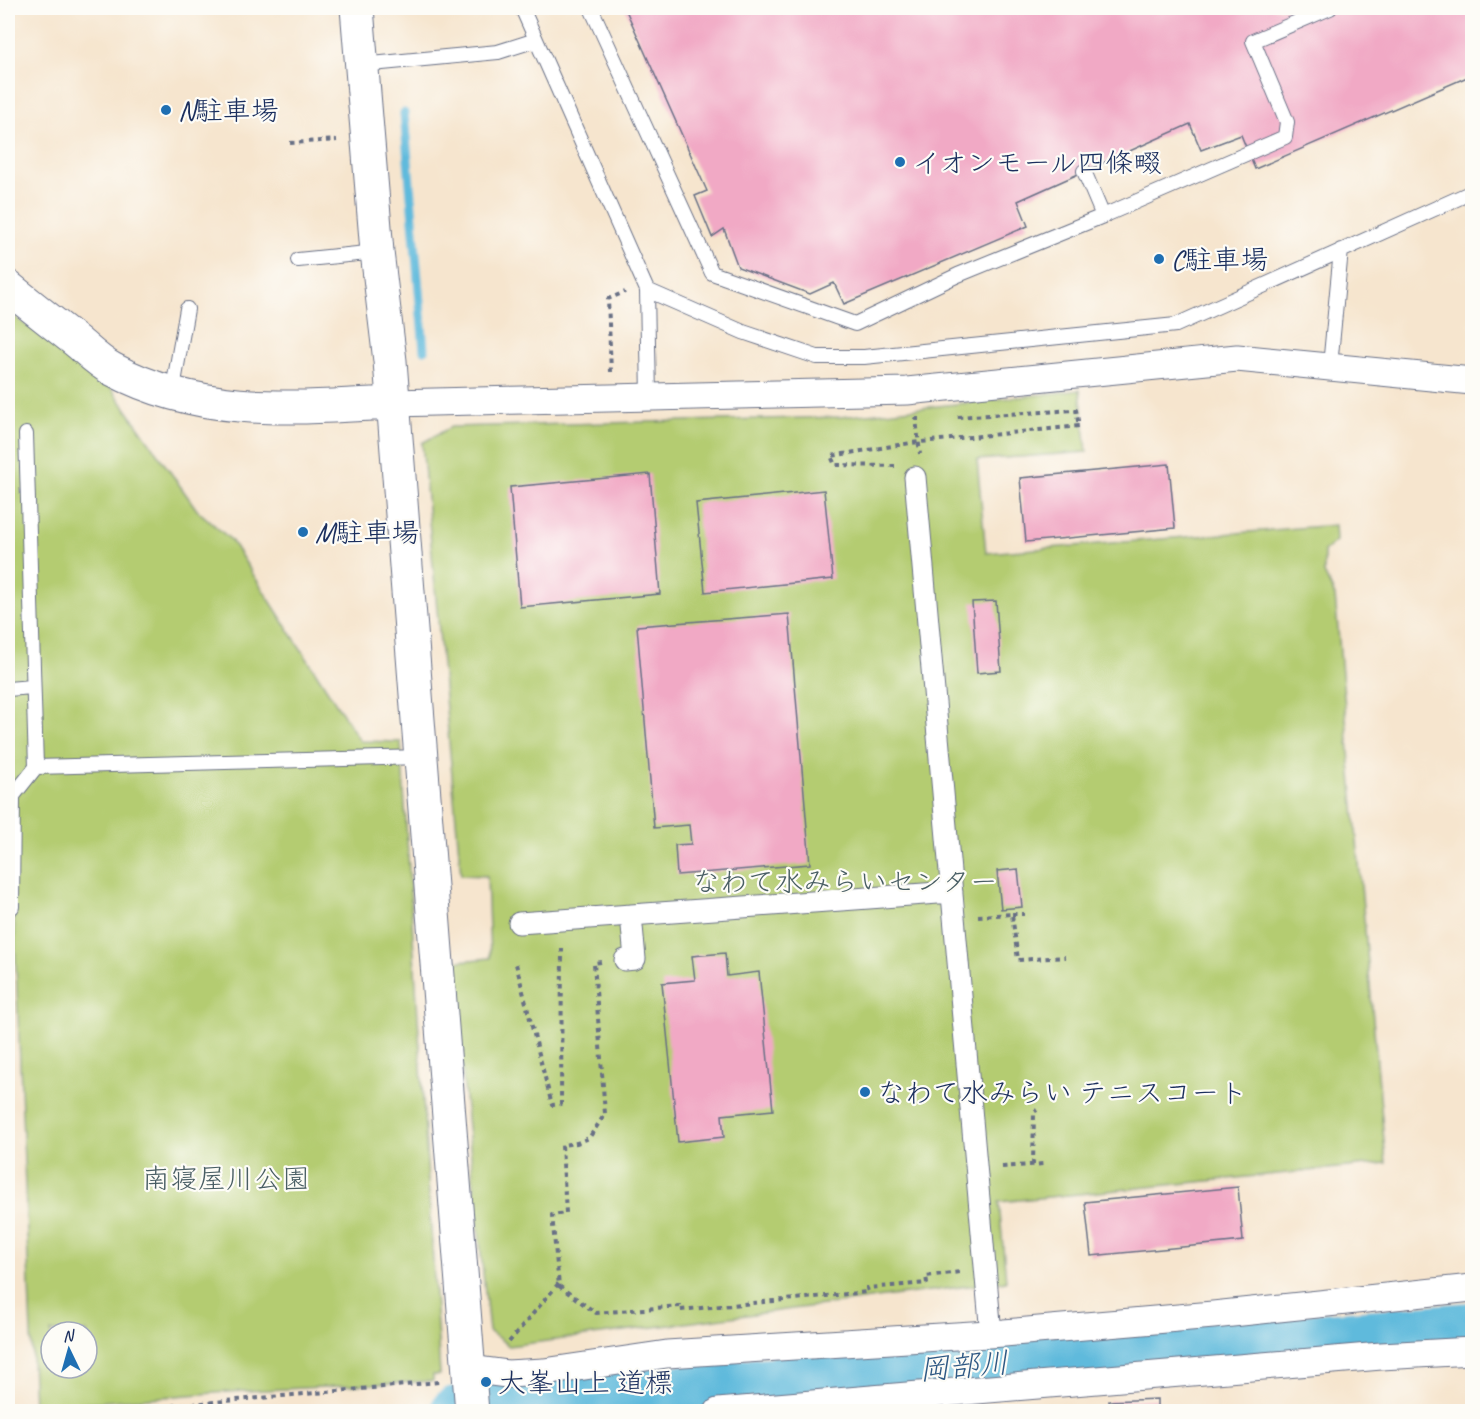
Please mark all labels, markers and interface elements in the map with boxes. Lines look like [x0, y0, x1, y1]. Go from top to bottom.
place label: N駐車場 [178, 93, 279, 128]
marker: N駐車場 [159, 103, 173, 117]
place label: イオンモール四條畷 [912, 145, 1161, 180]
marker: イオンモール四條畷 [893, 155, 907, 169]
place label: C駐車場 [1171, 242, 1268, 277]
marker: C駐車場 [1152, 252, 1166, 266]
place label: M駐車場 [315, 515, 419, 550]
marker: M駐車場 [296, 525, 310, 539]
park label: なわて水みらいセンター [692, 864, 998, 899]
place label: なわて水みらい テニスコート [877, 1075, 1247, 1110]
marker: なわて水みらい テニスコート [858, 1085, 872, 1099]
park label: 南寝屋川公園 [142, 1161, 310, 1196]
north arrow [39, 1320, 99, 1380]
text: N [62, 1325, 77, 1346]
water label: 岡部川 [918, 1343, 1010, 1389]
place label: 大峯山上 道標 [498, 1365, 673, 1400]
marker: 大峯山上 道標 [479, 1375, 493, 1389]

